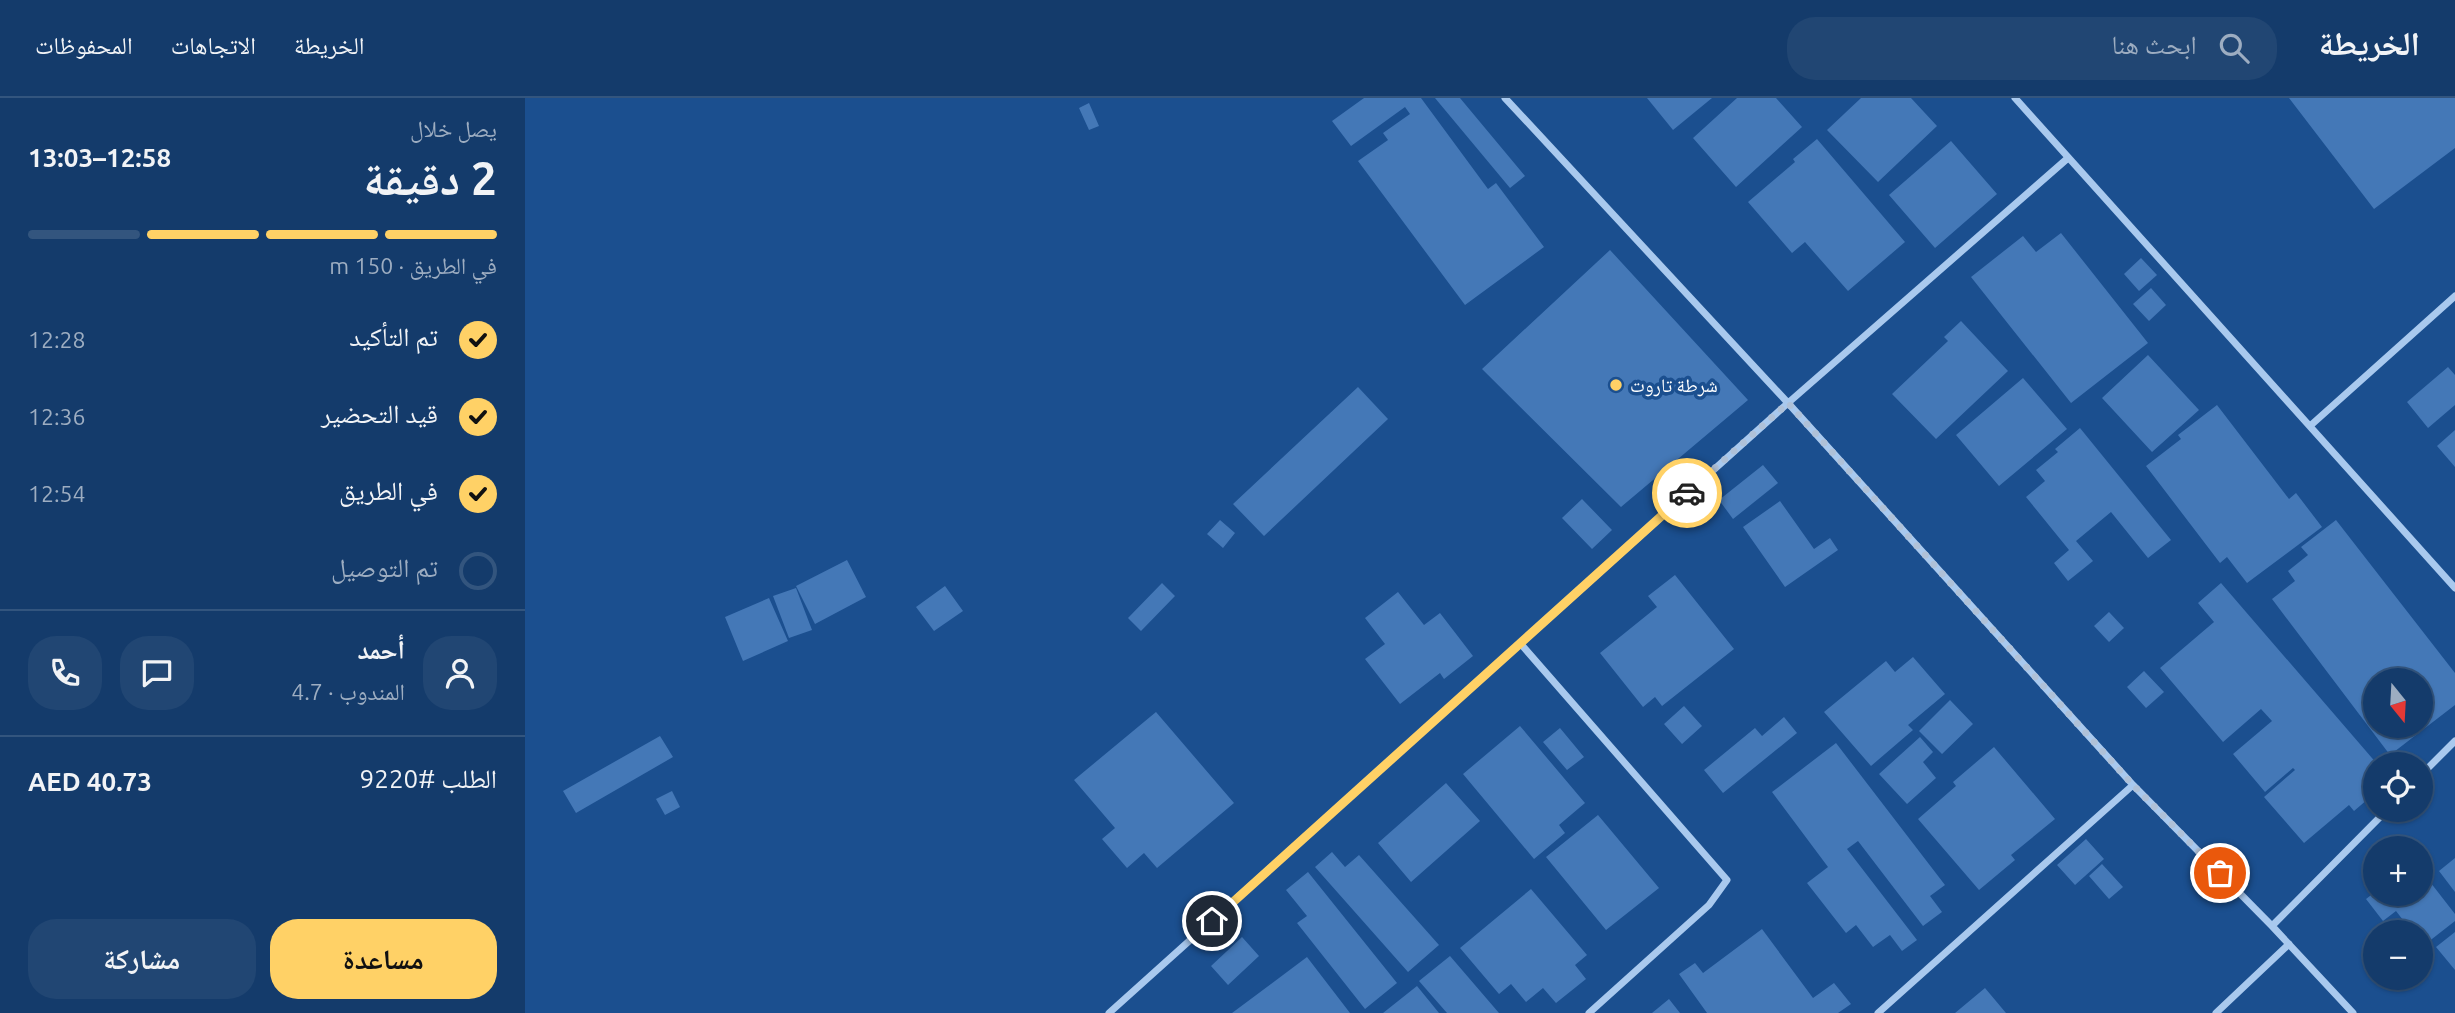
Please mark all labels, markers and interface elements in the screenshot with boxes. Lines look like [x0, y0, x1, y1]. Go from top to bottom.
search box [1787, 17, 2277, 80]
text: الخريطة [2319, 24, 2420, 61]
icon: search [2215, 29, 2253, 67]
text: ابحث هنا [2112, 30, 2197, 59]
text: المحفوظات [35, 32, 133, 59]
text: الاتجاهات [171, 32, 256, 59]
text: الخريطة [294, 32, 365, 59]
text: يصل خلال [410, 116, 497, 141]
text: 12:58–13:03 [28, 143, 171, 172]
text: 2 دقيقة [364, 152, 497, 204]
text: في الطريق · 150 m [329, 253, 497, 278]
icon: check [459, 321, 497, 359]
text: تم التأكيد [349, 322, 438, 351]
text: 12:28 [28, 327, 86, 352]
place label: شرطة تاروت [1630, 374, 1718, 397]
marker: شرطة تاروت [1608, 377, 1624, 393]
icon: check [459, 398, 497, 436]
text: قيد التحضير [321, 399, 438, 428]
text: 12:36 [28, 404, 86, 429]
courier [1652, 458, 1722, 528]
icon: car [1668, 474, 1706, 512]
icon: check [459, 475, 497, 513]
text: في الطريق [339, 476, 438, 505]
text: 12:54 [28, 481, 86, 506]
text: تم التوصيل [331, 553, 438, 582]
text: أحمد [357, 635, 405, 664]
button: phone [28, 636, 102, 710]
button: chat [120, 636, 194, 710]
button: person [423, 636, 497, 710]
north arrow [2363, 668, 2433, 738]
map controls [2363, 668, 2433, 990]
text: المندوب · 4.7 [291, 679, 405, 704]
button: locate [2363, 752, 2433, 822]
text: الطلب #9220 [360, 764, 497, 793]
text: AED 40.73 [28, 767, 152, 796]
button: + [2363, 836, 2433, 906]
pin [2190, 843, 2250, 903]
icon: bag [2201, 854, 2239, 892]
pin [1182, 891, 1242, 951]
icon: home [1193, 902, 1231, 940]
button: مشاركة [28, 919, 256, 999]
button: مساعدة [270, 919, 497, 999]
button: − [2363, 920, 2433, 990]

